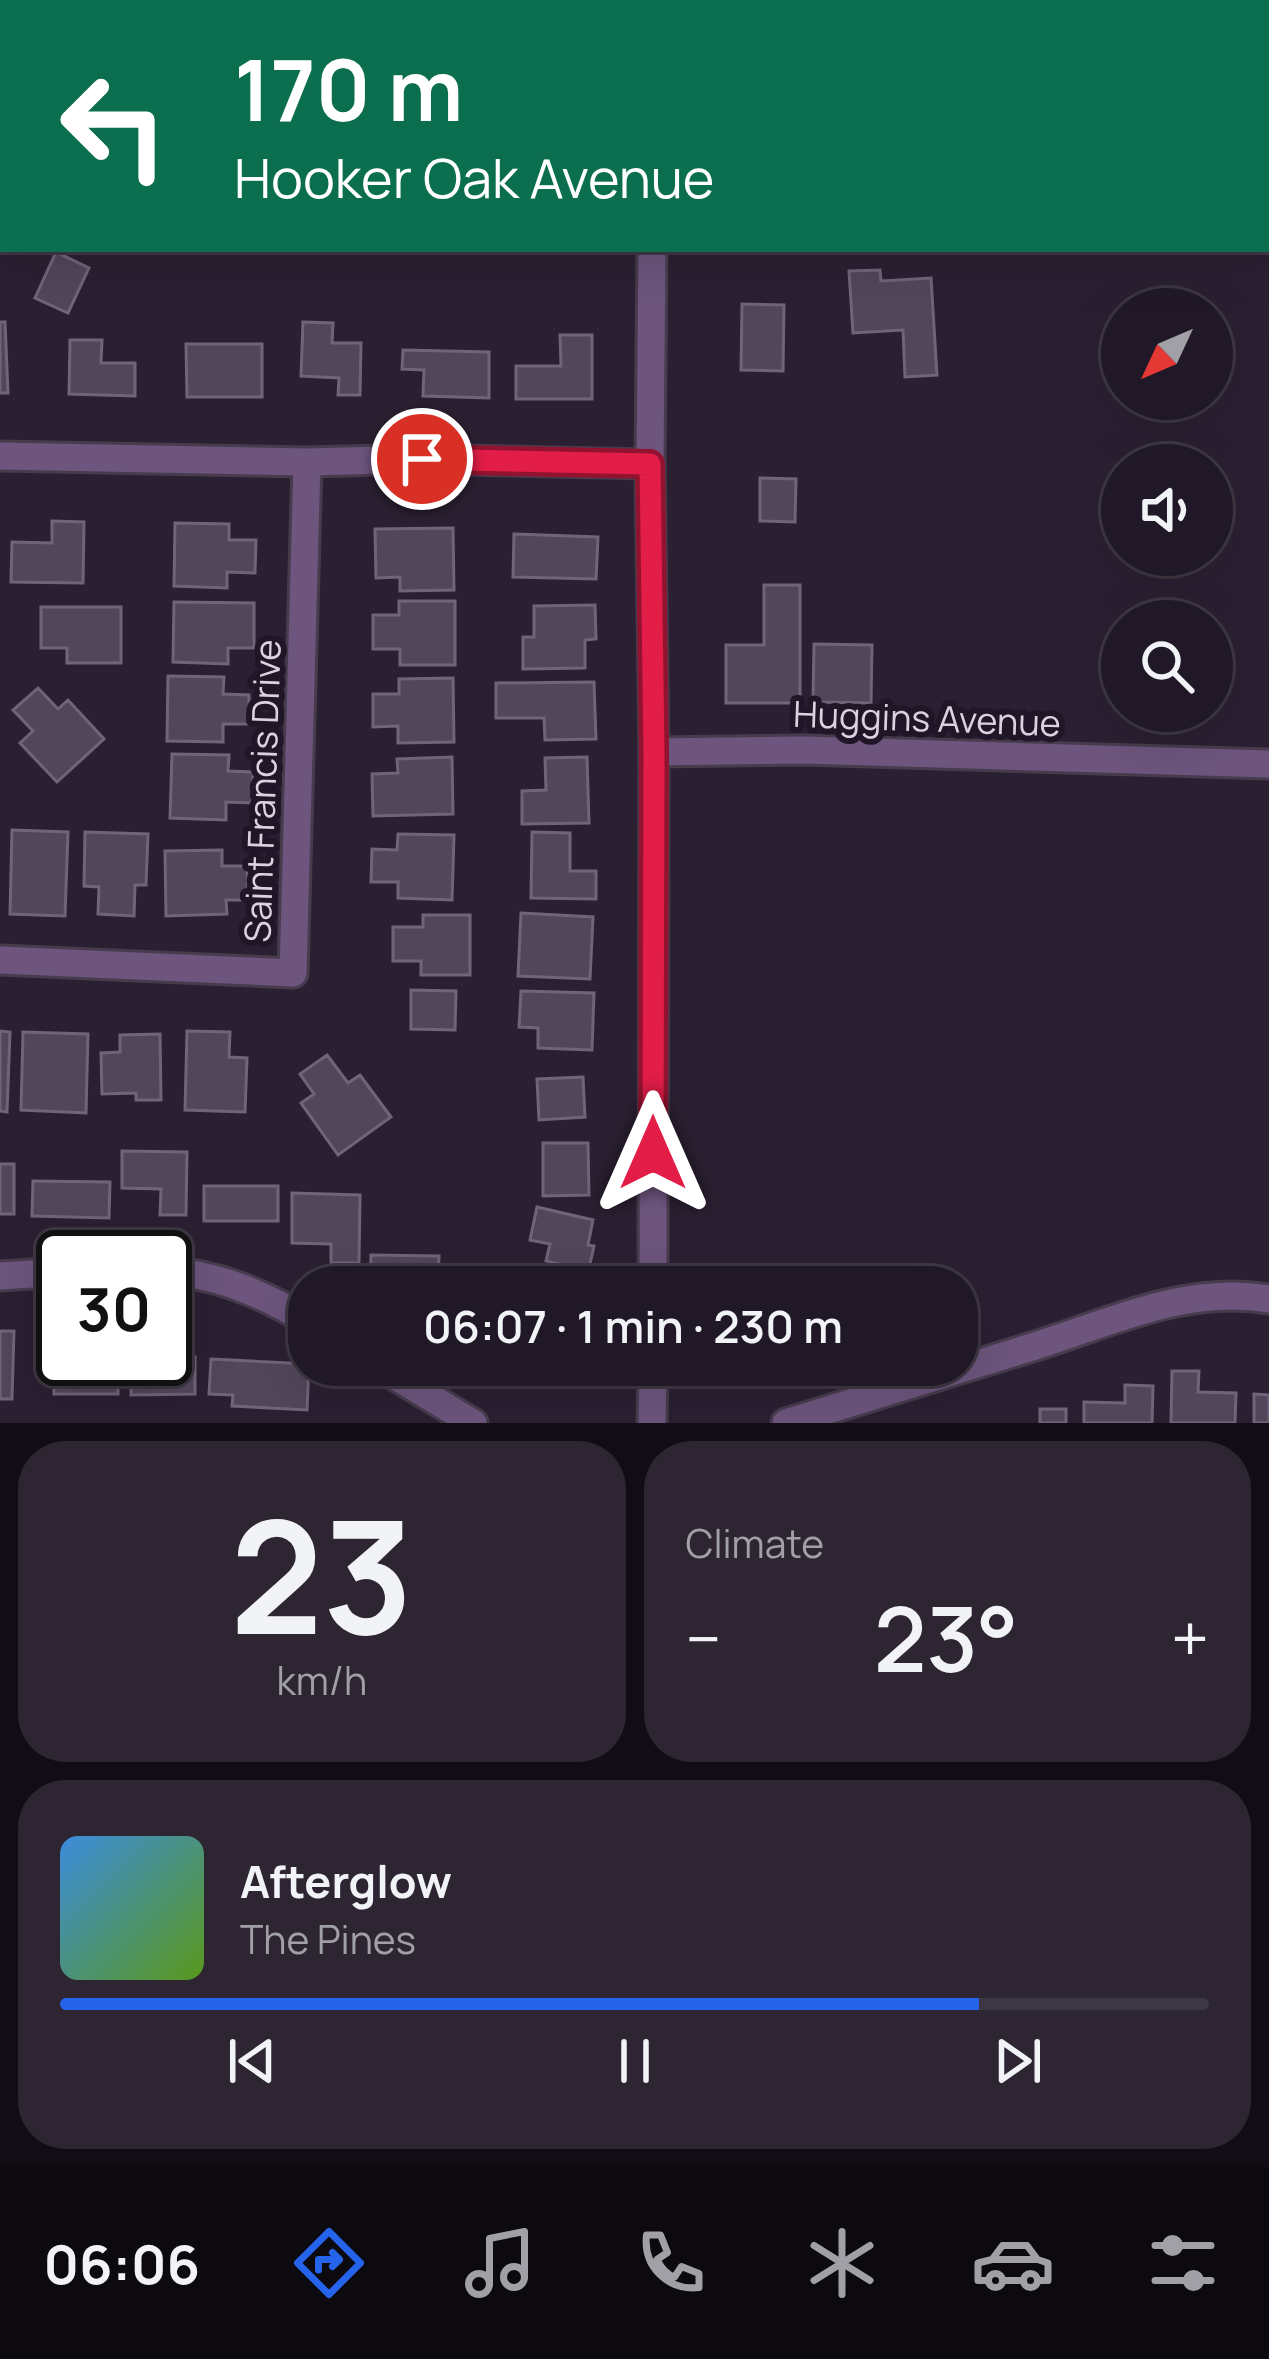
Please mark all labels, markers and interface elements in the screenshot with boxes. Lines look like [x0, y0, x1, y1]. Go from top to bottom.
text: 170 m [234, 31, 463, 146]
icon: left [36, 48, 192, 204]
text: Hooker Oak Avenue [234, 140, 714, 214]
north arrow [1101, 288, 1233, 420]
map controls [1101, 288, 1233, 732]
pin [371, 408, 473, 510]
icon: arrive [389, 426, 455, 492]
button: sound [1101, 444, 1233, 576]
button: search [1101, 600, 1233, 732]
street label: Saint Francis Drive [232, 639, 292, 943]
street label: Huggins Avenue [792, 689, 1062, 747]
position arrow [590, 1090, 716, 1216]
speed limit sign: 30 [36, 1230, 192, 1386]
text: 06:07 · 1 min · 230 m [423, 1295, 843, 1357]
text: 23 [230, 1468, 414, 1681]
text: Climate [686, 1516, 824, 1570]
text: 23° [874, 1576, 1018, 1699]
text: − [686, 1593, 721, 1683]
text: + [1171, 1593, 1209, 1683]
text: km/h [276, 1653, 367, 1707]
text: Afterglow [240, 1850, 452, 1912]
text: The Pines [240, 1912, 416, 1966]
icon: previous [219, 2028, 285, 2094]
icon: pause [602, 2028, 668, 2094]
icon: next [985, 2028, 1051, 2094]
icon: directions [287, 2221, 371, 2305]
icon: music [458, 2221, 542, 2305]
icon: phone [629, 2221, 713, 2305]
icon: climate [800, 2221, 884, 2305]
icon: car [971, 2221, 1055, 2305]
icon: filters [1141, 2221, 1225, 2305]
text: 06:06 [43, 2226, 200, 2300]

